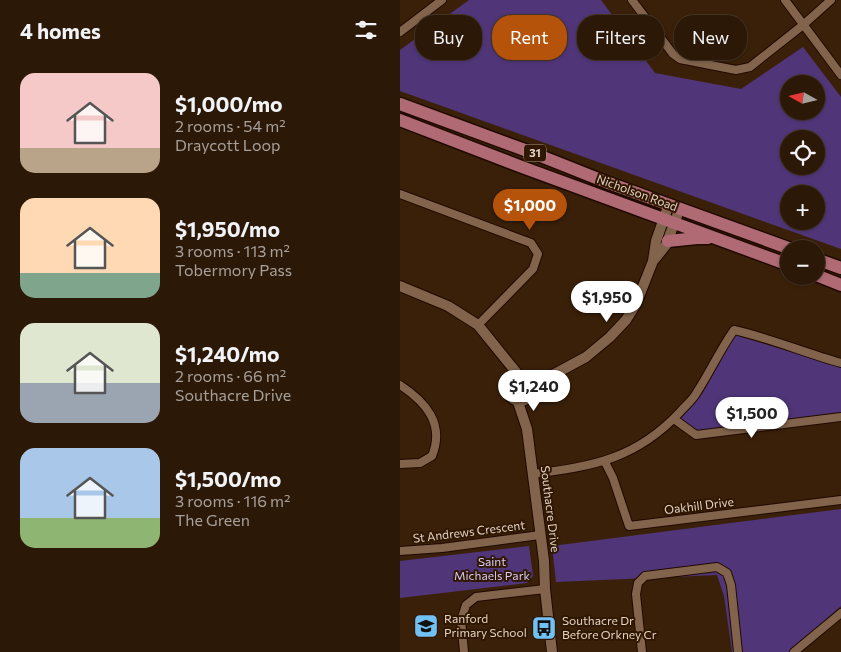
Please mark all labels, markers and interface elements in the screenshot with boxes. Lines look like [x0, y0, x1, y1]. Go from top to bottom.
chip: Buy [415, 15, 482, 60]
chip: Rent [492, 15, 567, 60]
chip: Filters [577, 15, 664, 60]
chip: New [674, 15, 747, 60]
icon: filters [352, 16, 380, 44]
text: 4 homes [20, 18, 101, 43]
north arrow [780, 75, 825, 120]
map controls [780, 75, 825, 285]
text: $1,000/mo [175, 91, 283, 116]
icon: home [60, 93, 120, 153]
text: 2 rooms · 54 m² [175, 116, 286, 135]
button: locate [780, 130, 825, 175]
text: Draycott Loop [175, 135, 280, 154]
road number: 31 [524, 144, 546, 162]
street label: Nicholson Road [595, 171, 680, 213]
button: + [780, 185, 825, 230]
pin: $1,000 [489, 188, 571, 231]
text: $1,000 [504, 195, 556, 214]
text: $1,950/mo [175, 216, 280, 241]
icon: home [60, 218, 120, 278]
button: − [780, 240, 825, 285]
text: 3 rooms · 113 m² [175, 241, 290, 260]
text: Tobermory Pass [175, 260, 292, 279]
pin: $1,950 [566, 280, 648, 323]
text: $1,950 [582, 287, 632, 306]
text: $1,240/mo [175, 341, 280, 366]
icon: home [60, 343, 120, 403]
text: 2 rooms · 66 m² [175, 366, 286, 385]
pin: $1,240 [493, 370, 575, 412]
text: $1,240 [509, 376, 559, 395]
text: Southacre Drive [175, 385, 291, 404]
pin: $1,500 [711, 396, 793, 439]
text: $1,500 [726, 403, 778, 422]
street label: Southacre Drive [539, 465, 563, 553]
text: $1,500/mo [175, 466, 281, 491]
icon: home [60, 468, 120, 528]
text: 3 rooms · 116 m² [175, 491, 290, 510]
street label: Oakhill Drive [663, 494, 734, 516]
text: The Green [175, 510, 250, 529]
street label: St Andrews Crescent [412, 517, 526, 545]
park label: Saint Michaels Park [454, 554, 530, 582]
place label: Ranford Primary School [444, 611, 527, 639]
school or university icon: Ranford Primary School [413, 613, 439, 639]
place label: Southacre Dr Before Orkney Cr [562, 613, 657, 641]
bus stop icon: Southacre Dr Before Orkney Cr [531, 615, 557, 641]

